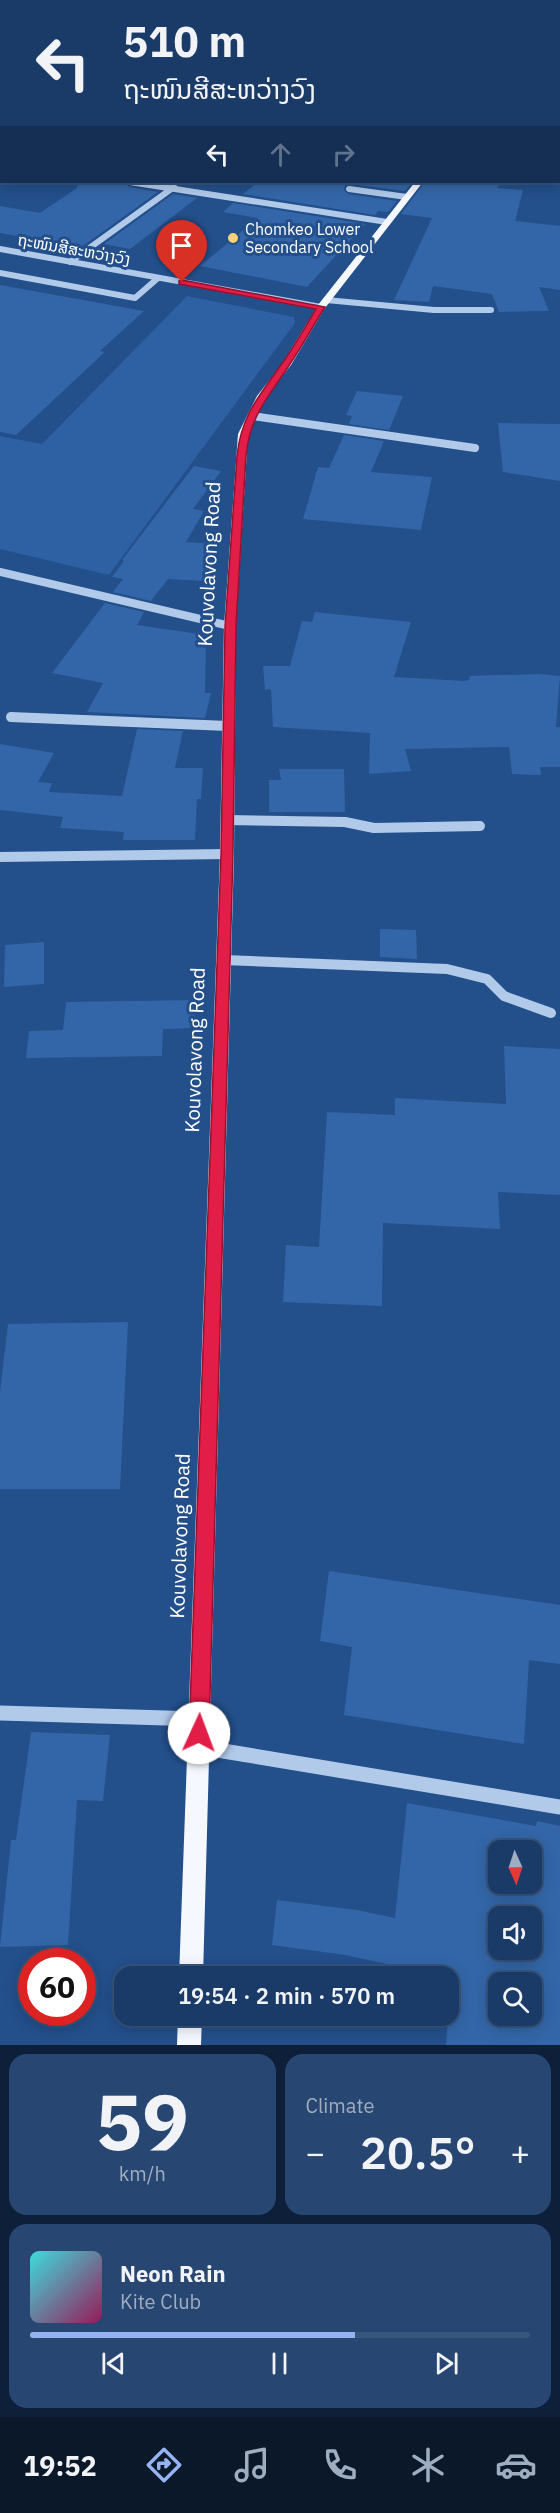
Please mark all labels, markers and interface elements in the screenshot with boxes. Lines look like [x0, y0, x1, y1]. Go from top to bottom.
text: 510 m [123, 14, 246, 69]
icon: left [24, 24, 102, 102]
text: ຖະໜົນສີສະຫວ່າງວົງ [123, 71, 316, 106]
icon: left [201, 138, 234, 171]
icon: ahead [264, 138, 297, 171]
icon: right [327, 138, 360, 171]
place label: Chomkeo Lower Secondary School [245, 219, 373, 257]
pin [156, 220, 207, 282]
street label: ຖະໜົນສີສະຫວ່າງວົງ [16, 229, 132, 269]
icon: arrive [165, 229, 198, 262]
marker: Chomkeo Lower Secondary School [226, 231, 240, 245]
street label: Kouvolavong Road [191, 481, 226, 647]
street label: Kouvolavong Road [178, 967, 211, 1133]
street label: Kouvolavong Road [163, 1453, 196, 1619]
position arrow [167, 1701, 231, 1765]
north arrow [488, 1840, 542, 1894]
map controls [488, 1840, 542, 2026]
button: sound [488, 1906, 542, 1960]
speed limit sign: 60 [18, 1948, 96, 2026]
button: search [488, 1972, 542, 2026]
text: 19:54 · 2 min · 570 m [178, 1981, 395, 2010]
text: 59 [95, 2070, 189, 2171]
text: Climate [306, 2092, 374, 2119]
text: 20.5° [360, 2123, 476, 2181]
text: − [306, 2131, 325, 2174]
text: + [510, 2131, 530, 2174]
text: km/h [119, 2160, 166, 2187]
text: Neon Rain [120, 2259, 226, 2288]
text: Kite Club [120, 2288, 201, 2315]
icon: previous [97, 2347, 130, 2380]
icon: pause [263, 2347, 296, 2380]
icon: next [430, 2347, 463, 2380]
icon: directions [143, 2444, 185, 2486]
icon: music [231, 2444, 273, 2486]
icon: phone [319, 2444, 361, 2486]
icon: climate [407, 2444, 449, 2486]
icon: car [495, 2444, 537, 2486]
text: 19:52 [23, 2448, 97, 2483]

